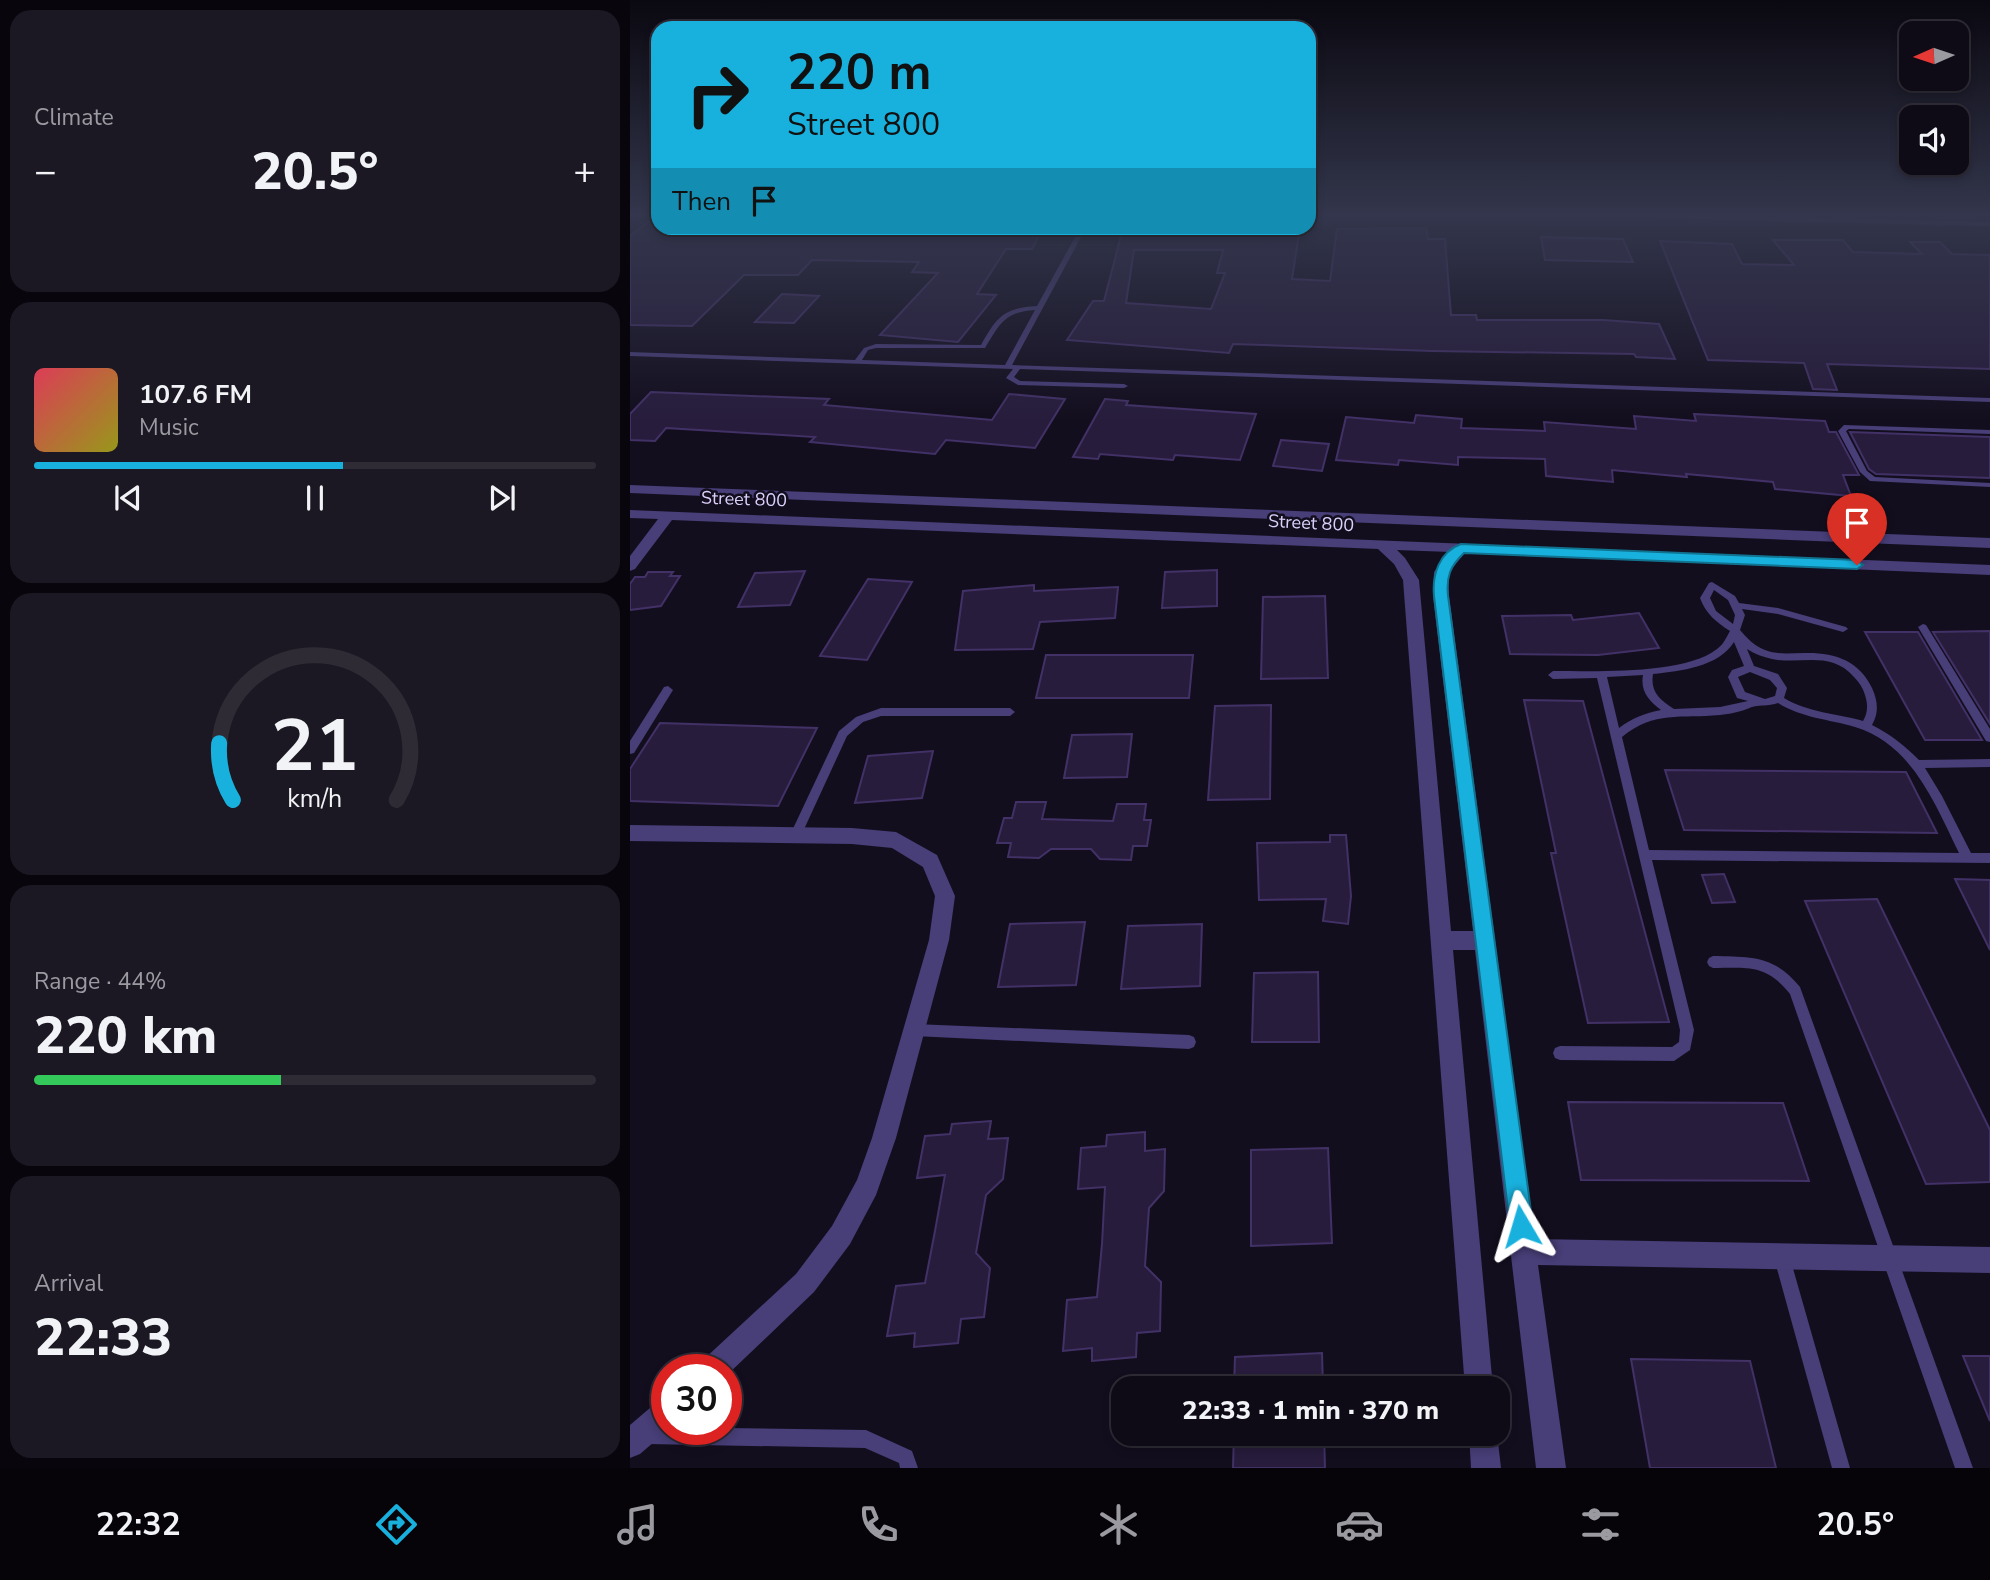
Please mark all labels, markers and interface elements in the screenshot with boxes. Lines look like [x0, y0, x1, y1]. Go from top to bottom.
north arrow [1899, 21, 1969, 91]
map controls [1899, 21, 1969, 175]
text: 220 m [787, 39, 931, 106]
icon: right [672, 49, 763, 140]
text: Climate [34, 102, 114, 133]
text: Street 800 [787, 103, 940, 146]
button: sound [1899, 105, 1969, 175]
text: 20.5° [251, 136, 379, 207]
text: − [34, 146, 57, 197]
text: + [573, 146, 596, 197]
icon: arrive [745, 182, 783, 220]
text: Then [672, 184, 731, 219]
text: 107.6 FM [139, 377, 252, 412]
text: Music [139, 412, 199, 443]
icon: previous [109, 479, 147, 517]
icon: pause [296, 479, 334, 517]
icon: next [483, 479, 521, 517]
street label: Street 800 [701, 486, 787, 512]
pin [1827, 493, 1887, 565]
icon: arrive [1838, 504, 1876, 542]
street label: Street 800 [1267, 509, 1355, 537]
text: 21 [271, 696, 359, 796]
text: km/h [287, 782, 343, 816]
text: Range · 44% [34, 966, 166, 997]
text: 220 km [34, 1000, 217, 1071]
position arrow [1484, 1189, 1558, 1263]
text: Arrival [34, 1268, 103, 1299]
text: 22:33 [34, 1302, 172, 1373]
speed limit sign: 30 [651, 1354, 742, 1445]
text: 22:33 · 1 min · 370 m [1182, 1393, 1439, 1428]
icon: directions [372, 1500, 421, 1549]
icon: music [613, 1500, 662, 1549]
icon: phone [854, 1500, 903, 1549]
icon: climate [1094, 1500, 1143, 1549]
icon: car [1335, 1500, 1384, 1549]
icon: filters [1576, 1500, 1625, 1549]
text: 22:32 [96, 1503, 181, 1546]
text: 20.5° [1816, 1503, 1894, 1546]

